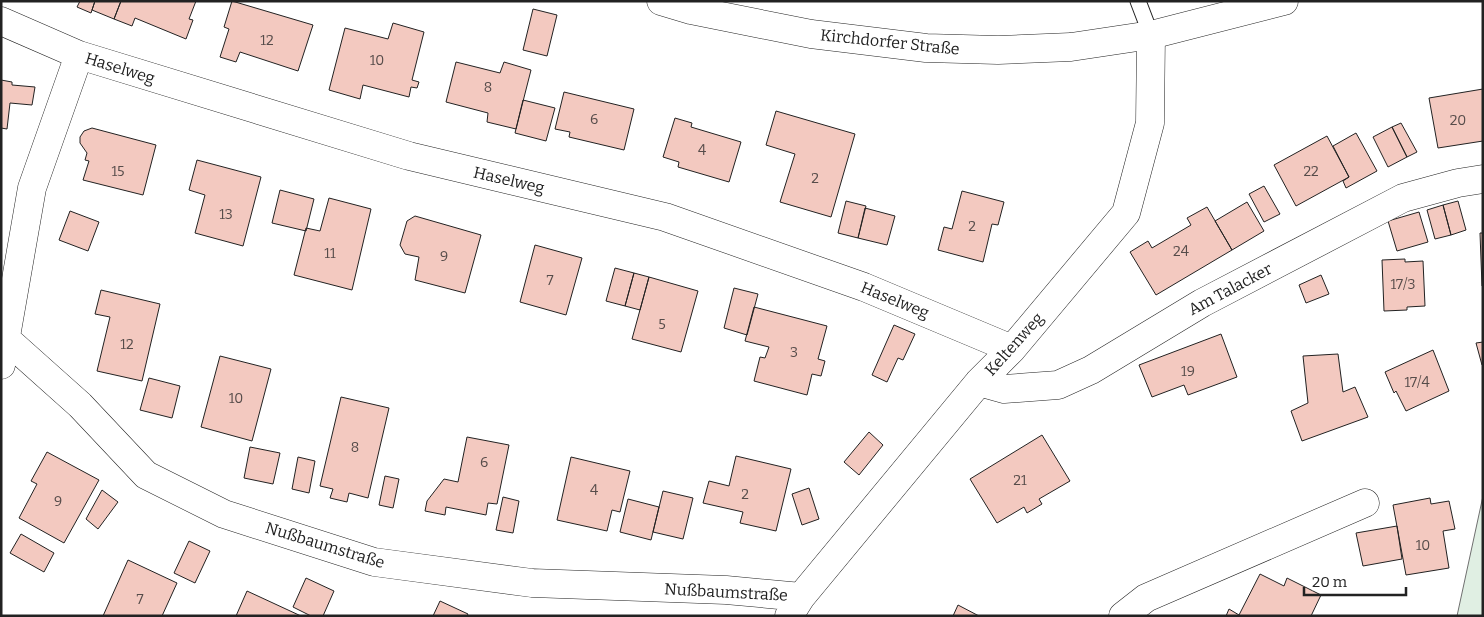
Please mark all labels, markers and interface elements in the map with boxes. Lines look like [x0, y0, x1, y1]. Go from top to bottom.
street label: Kirchdorfer Straße [819, 25, 961, 59]
house number: 12 [260, 32, 274, 49]
street label: Haselweg [83, 48, 157, 88]
house number: 10 [370, 52, 384, 69]
house number: 8 [484, 79, 492, 96]
house number: 6 [590, 111, 598, 128]
house number: 20 [1450, 112, 1466, 129]
house number: 4 [698, 142, 706, 159]
house number: 15 [111, 163, 125, 180]
street label: Haselweg [472, 163, 546, 197]
house number: 22 [1303, 163, 1319, 180]
house number: 2 [811, 170, 819, 187]
house number: 13 [219, 206, 233, 223]
house number: 2 [968, 218, 976, 235]
house number: 24 [1173, 243, 1189, 260]
house number: 11 [324, 245, 336, 262]
house number: 9 [440, 248, 448, 265]
street label: Am Talacker [1185, 259, 1275, 319]
house number: 7 [546, 272, 554, 289]
house number: 17/3 [1391, 276, 1415, 293]
street label: Haselweg [858, 278, 932, 322]
street label: Keltenweg [981, 309, 1047, 379]
house number: 5 [658, 316, 666, 333]
house number: 12 [120, 336, 134, 353]
house number: 3 [790, 344, 798, 361]
house number: 19 [1181, 363, 1195, 380]
house number: 17/4 [1404, 374, 1430, 391]
house number: 10 [229, 390, 243, 407]
house number: 8 [351, 439, 359, 456]
house number: 6 [480, 454, 488, 471]
house number: 21 [1013, 472, 1027, 489]
house number: 4 [590, 482, 598, 499]
house number: 2 [741, 486, 749, 503]
house number: 9 [54, 493, 62, 510]
street label: Nußbaumstraße [263, 518, 387, 572]
house number: 10 [1416, 537, 1430, 554]
scale bar [1304, 564, 1406, 596]
text: 20 m [1312, 573, 1348, 591]
street label: Nußbaumstraße [664, 579, 788, 605]
house number: 7 [136, 591, 144, 608]

